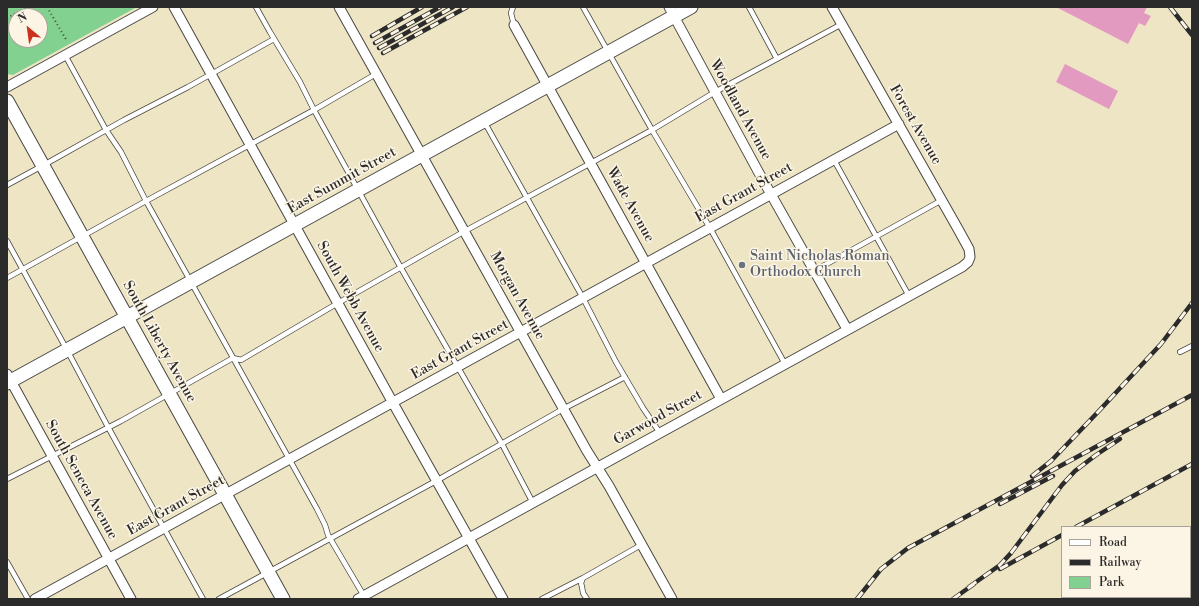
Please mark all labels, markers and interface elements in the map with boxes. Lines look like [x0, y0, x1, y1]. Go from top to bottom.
north arrow [8, 8, 48, 48]
text: N [15, 10, 30, 27]
street label: Woodland Avenue [706, 57, 774, 163]
street label: Forest Avenue [885, 82, 945, 168]
street label: East Summit Street [285, 144, 399, 218]
street label: East Grant Street [693, 159, 795, 227]
street label: Wade Avenue [603, 165, 657, 245]
street label: South Webb Avenue [313, 239, 387, 355]
street label: Morgan Avenue [486, 249, 548, 343]
place label: Saint Nicholas Roman Orthodox Church [750, 249, 889, 282]
marker: Saint Nicholas Roman Orthodox Church [737, 260, 747, 270]
street label: South Liberty Avenue [119, 278, 199, 406]
street label: East Grant Street [409, 316, 511, 384]
street label: Garwood Street [611, 387, 705, 449]
street label: South Seneca Avenue [41, 417, 121, 543]
street label: East Grant Street [125, 472, 227, 540]
legend [1061, 526, 1191, 598]
text: Road [1099, 535, 1127, 550]
text: Railway [1099, 555, 1141, 570]
text: Park [1099, 575, 1124, 590]

